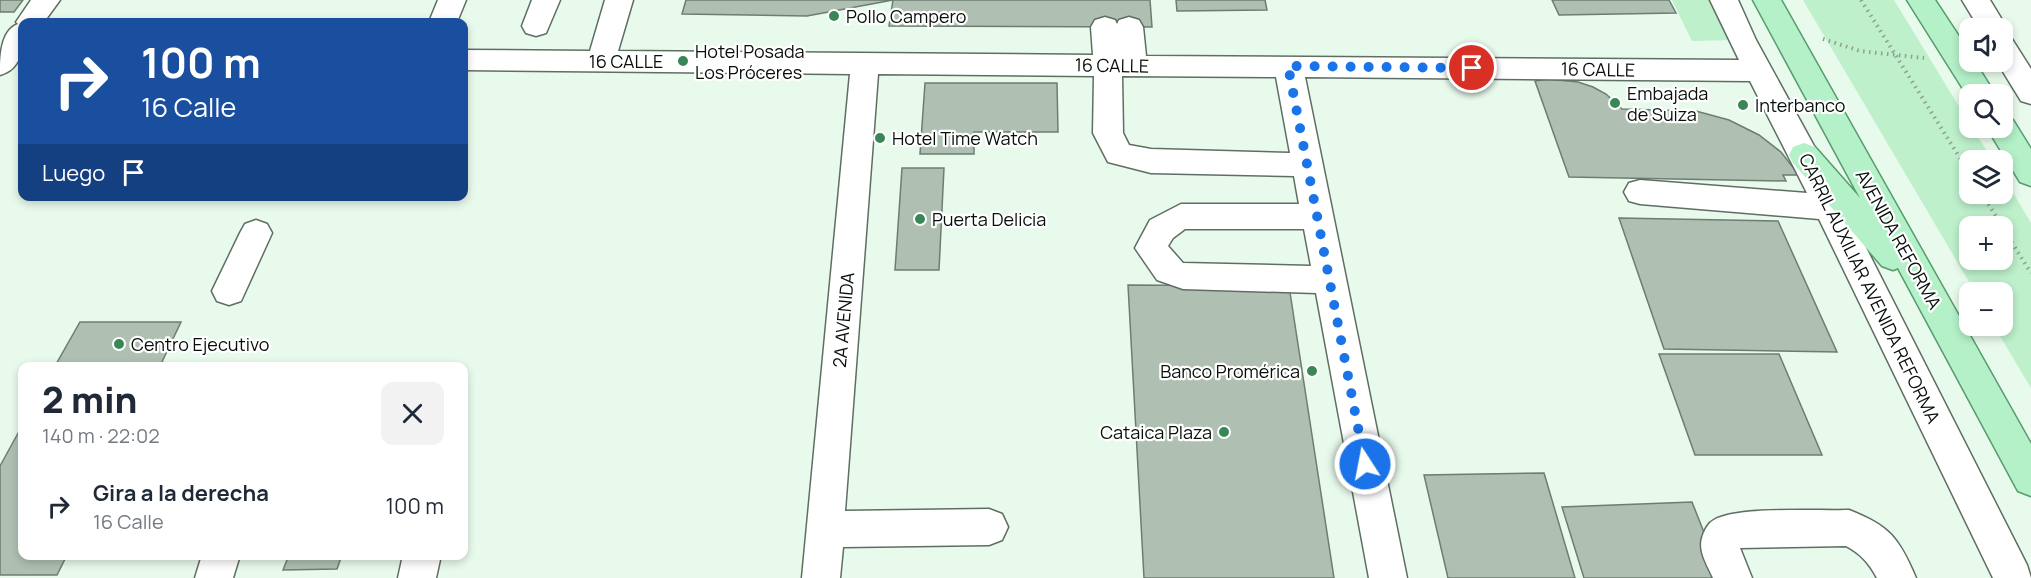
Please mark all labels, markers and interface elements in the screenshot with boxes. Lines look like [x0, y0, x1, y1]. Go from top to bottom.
place label: Pollo Campero [846, 4, 966, 28]
marker: Pollo Campero [827, 9, 841, 23]
map controls [1959, 18, 2013, 336]
button: sound [1959, 18, 2013, 72]
text: 100 m [141, 33, 261, 91]
place label: Hotel Posada Los Próceres [695, 39, 805, 84]
icon: right [42, 42, 120, 120]
pin [1446, 42, 1497, 93]
street label: 16 CALLE [589, 49, 663, 73]
icon: arrive [1455, 51, 1488, 84]
street label: 16 CALLE [1075, 52, 1149, 78]
marker: Hotel Posada Los Próceres [676, 54, 690, 68]
street label: 16 CALLE [1561, 56, 1635, 82]
place label: Embajada de Suiza [1627, 81, 1708, 126]
button: search [1959, 84, 2013, 138]
text: 16 Calle [141, 88, 236, 125]
place label: Interbanco [1755, 93, 1845, 117]
marker: Embajada de Suiza [1608, 96, 1622, 110]
marker: Interbanco [1736, 98, 1750, 112]
place label: Hotel Time Watch [892, 126, 1038, 150]
marker: Hotel Time Watch [873, 131, 887, 145]
street label: CARRIL AUXILIAR AVENIDA REFORMA [1794, 149, 1946, 427]
button: layers [1959, 150, 2013, 204]
icon: arrive [117, 156, 150, 189]
text: Luego [42, 158, 105, 188]
street label: AVENIDA REFORMA [1851, 165, 1948, 314]
place label: Puerta Delicia [932, 207, 1046, 231]
marker: Puerta Delicia [913, 212, 927, 226]
button: + [1959, 216, 2013, 270]
street label: 2A AVENIDA [827, 271, 859, 369]
button: − [1959, 282, 2013, 336]
place label: Centro Ejecutivo [131, 332, 269, 356]
marker: Centro Ejecutivo [112, 337, 126, 351]
place label: Banco Promérica [1160, 359, 1300, 383]
marker: Banco Promérica [1305, 364, 1319, 378]
text: 2 min [42, 375, 137, 424]
button: close [381, 382, 444, 445]
place label: Cataica Plaza [1100, 420, 1212, 444]
text: 140 m · 22:02 [42, 422, 160, 449]
marker: Cataica Plaza [1217, 425, 1231, 439]
position arrow [1333, 432, 1397, 496]
text: Gira a la derecha [93, 478, 269, 508]
icon: right [42, 490, 75, 523]
text: 100 m [386, 491, 444, 521]
text: 16 Calle [93, 508, 164, 535]

